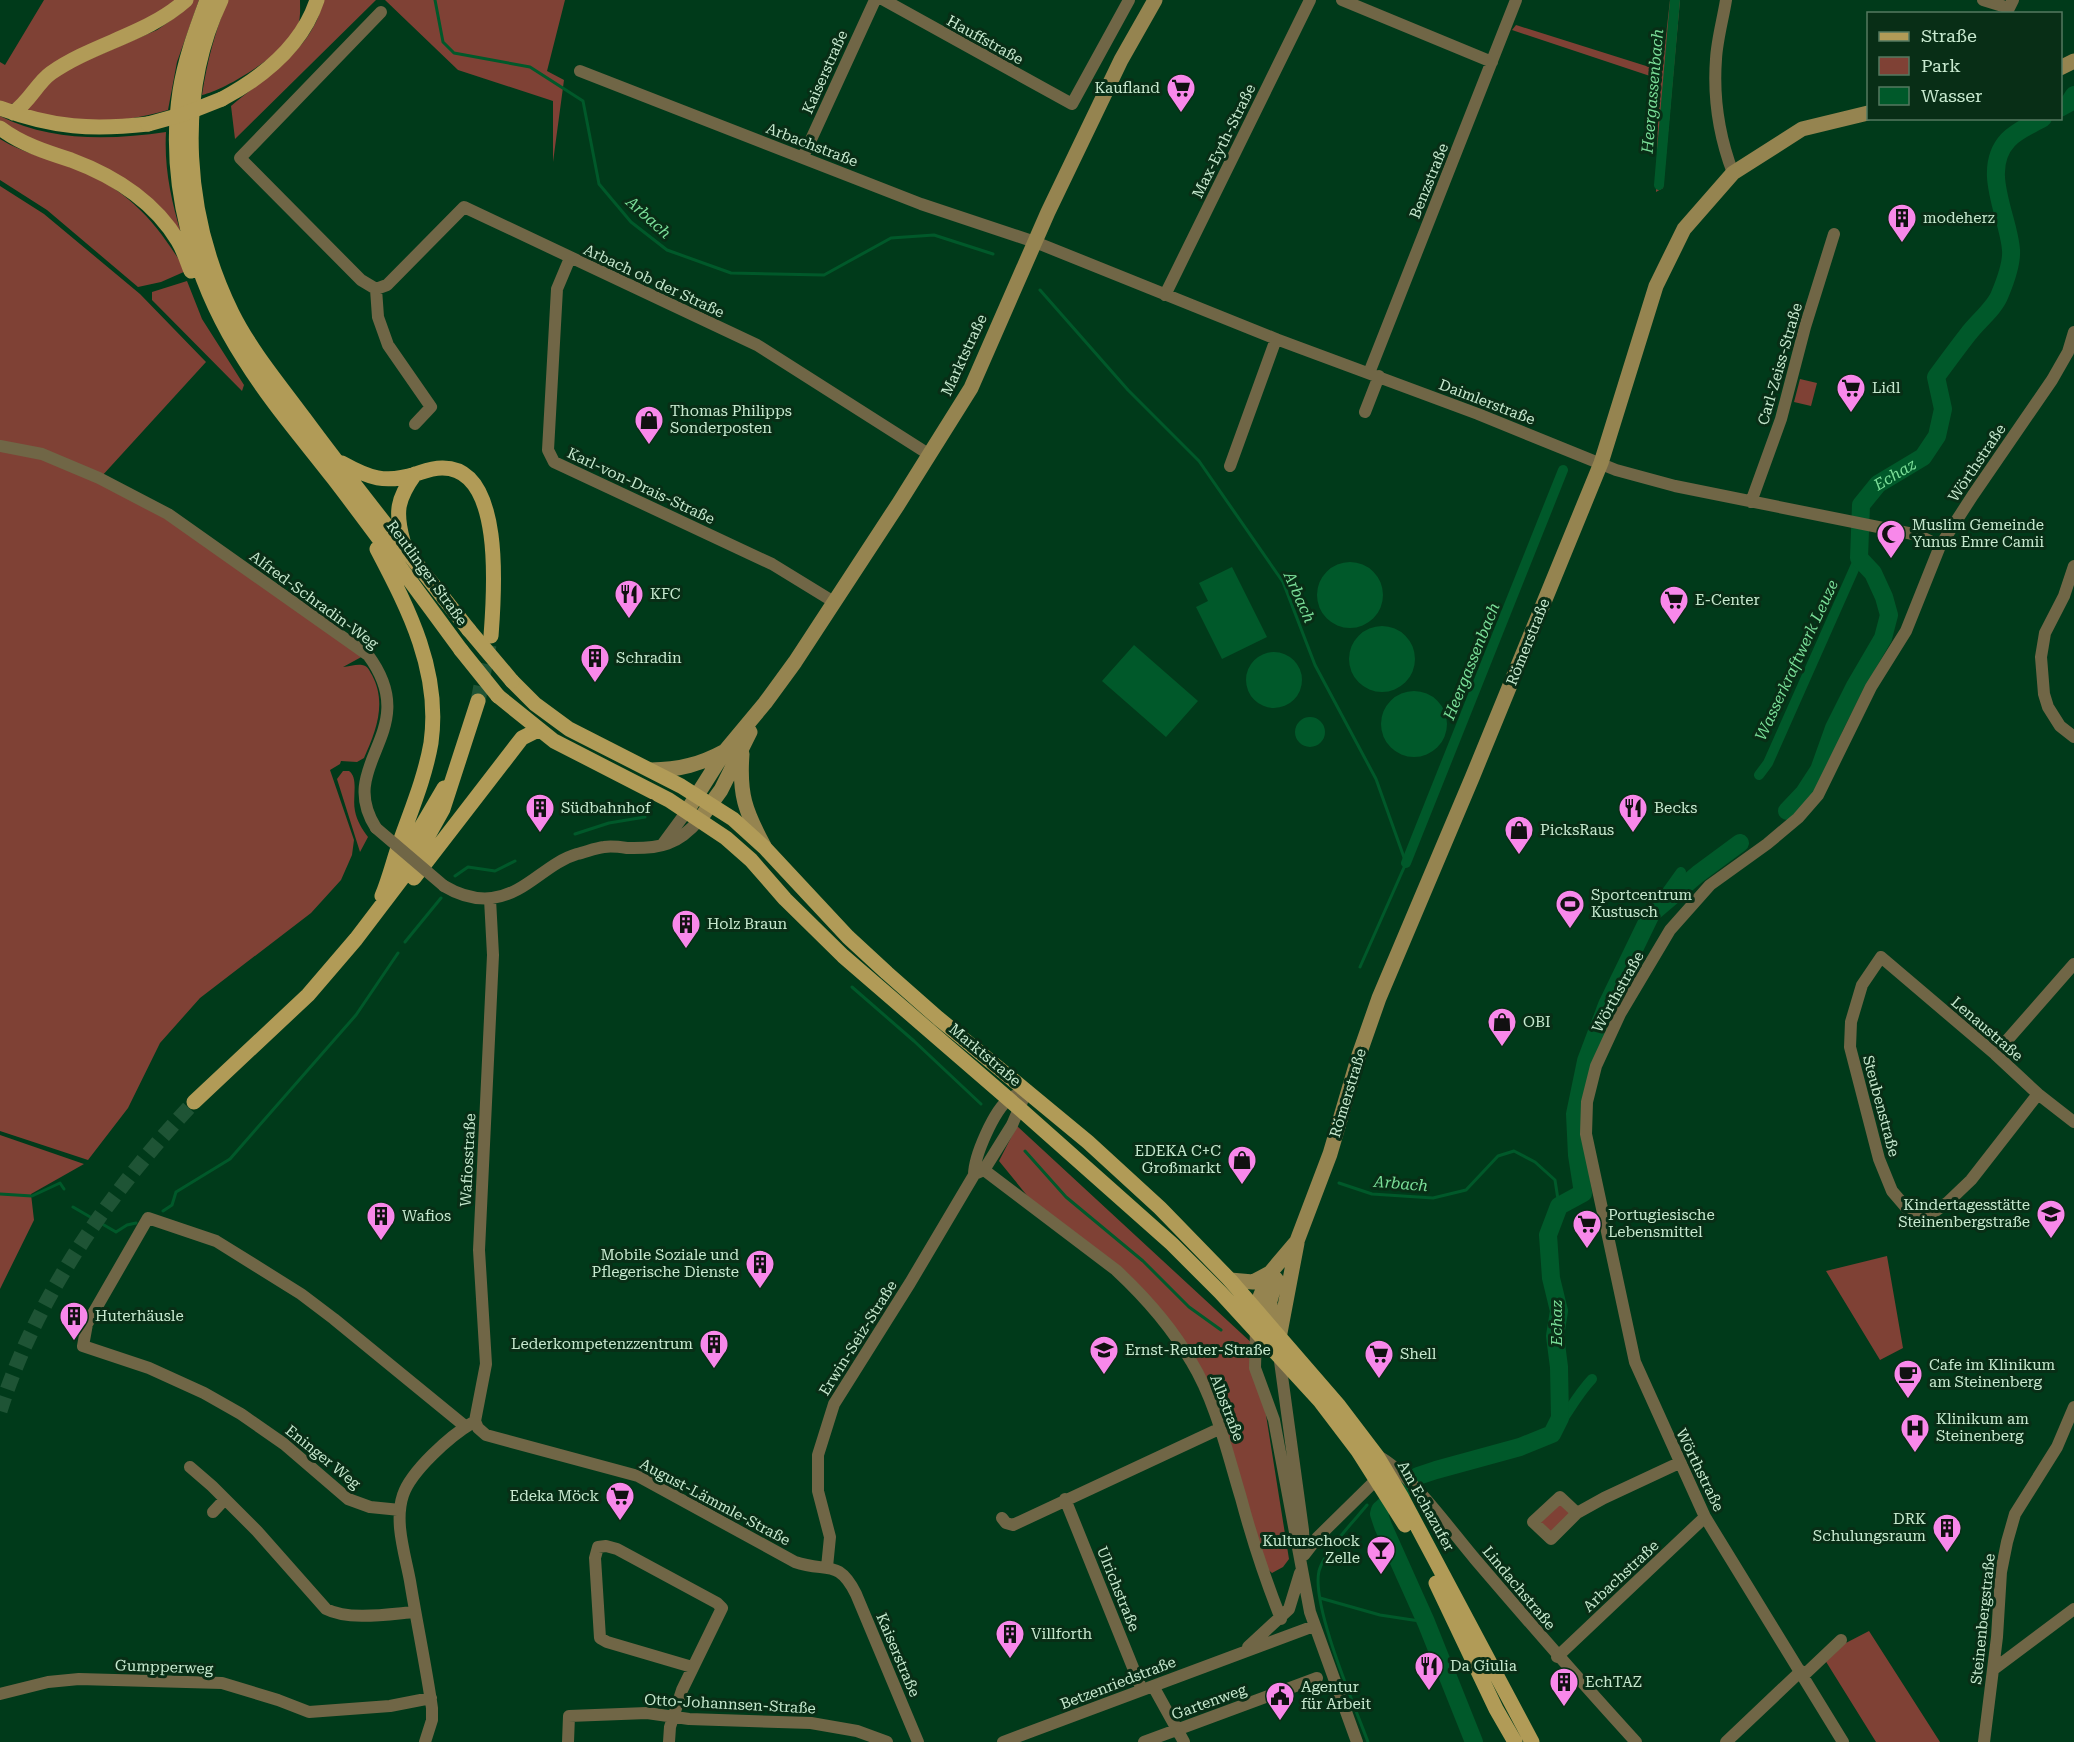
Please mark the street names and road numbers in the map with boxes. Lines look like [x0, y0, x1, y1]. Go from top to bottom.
street label: Hauffstraße [943, 12, 1027, 68]
street label: Kaiserstraße [799, 27, 851, 117]
street label: Max-Eyth-Straße [1189, 81, 1259, 201]
street label: Arbachstraße [764, 119, 860, 171]
street label: Benzstraße [1406, 141, 1452, 221]
street label: Arbach ob der Straße [581, 240, 727, 322]
street label: Carl-Zeiss-Straße [1754, 301, 1806, 427]
street label: Marktstraße [937, 311, 991, 399]
street label: Daimlerstraße [1436, 375, 1538, 429]
street label: Wörthstraße [1944, 421, 2010, 505]
street label: Karl-von-Drais-Straße [564, 444, 718, 528]
street label: Reutlinger Straße [383, 517, 471, 629]
street label: Alfred-Schradin-Weg [246, 547, 382, 653]
street label: Römerstraße [1502, 596, 1554, 688]
street label: Wörthstraße [1588, 948, 1648, 1036]
street label: Lenaustraße [1947, 993, 2027, 1065]
street label: Marktstraße [946, 1020, 1024, 1090]
street label: Römerstraße [1326, 1046, 1370, 1140]
street label: Steubenstraße [1859, 1053, 1903, 1159]
street label: Wafiosstraße [457, 1113, 479, 1207]
street label: Erwin-Seiz-Straße [815, 1277, 901, 1399]
street label: Albstraße [1206, 1372, 1248, 1444]
street label: Eninger Weg [282, 1421, 365, 1493]
street label: Wörthstraße [1672, 1426, 1728, 1514]
street label: August-Lämmle-Straße [637, 1455, 793, 1549]
street label: Am Echazufer [1394, 1458, 1458, 1554]
street label: Arbachstraße [1579, 1536, 1663, 1616]
street label: Lindachstraße [1479, 1542, 1559, 1634]
street label: Ulrichstraße [1093, 1544, 1143, 1634]
street label: Steinenbergstraße [1967, 1552, 1999, 1686]
street label: Kaiserstraße [872, 1610, 924, 1700]
street label: Betzenriedstraße [1058, 1653, 1178, 1713]
street label: Gumpperweg [115, 1656, 214, 1678]
street label: Gartenweg [1169, 1680, 1249, 1724]
street label: Otto-Johannsen-Straße [644, 1691, 816, 1717]

